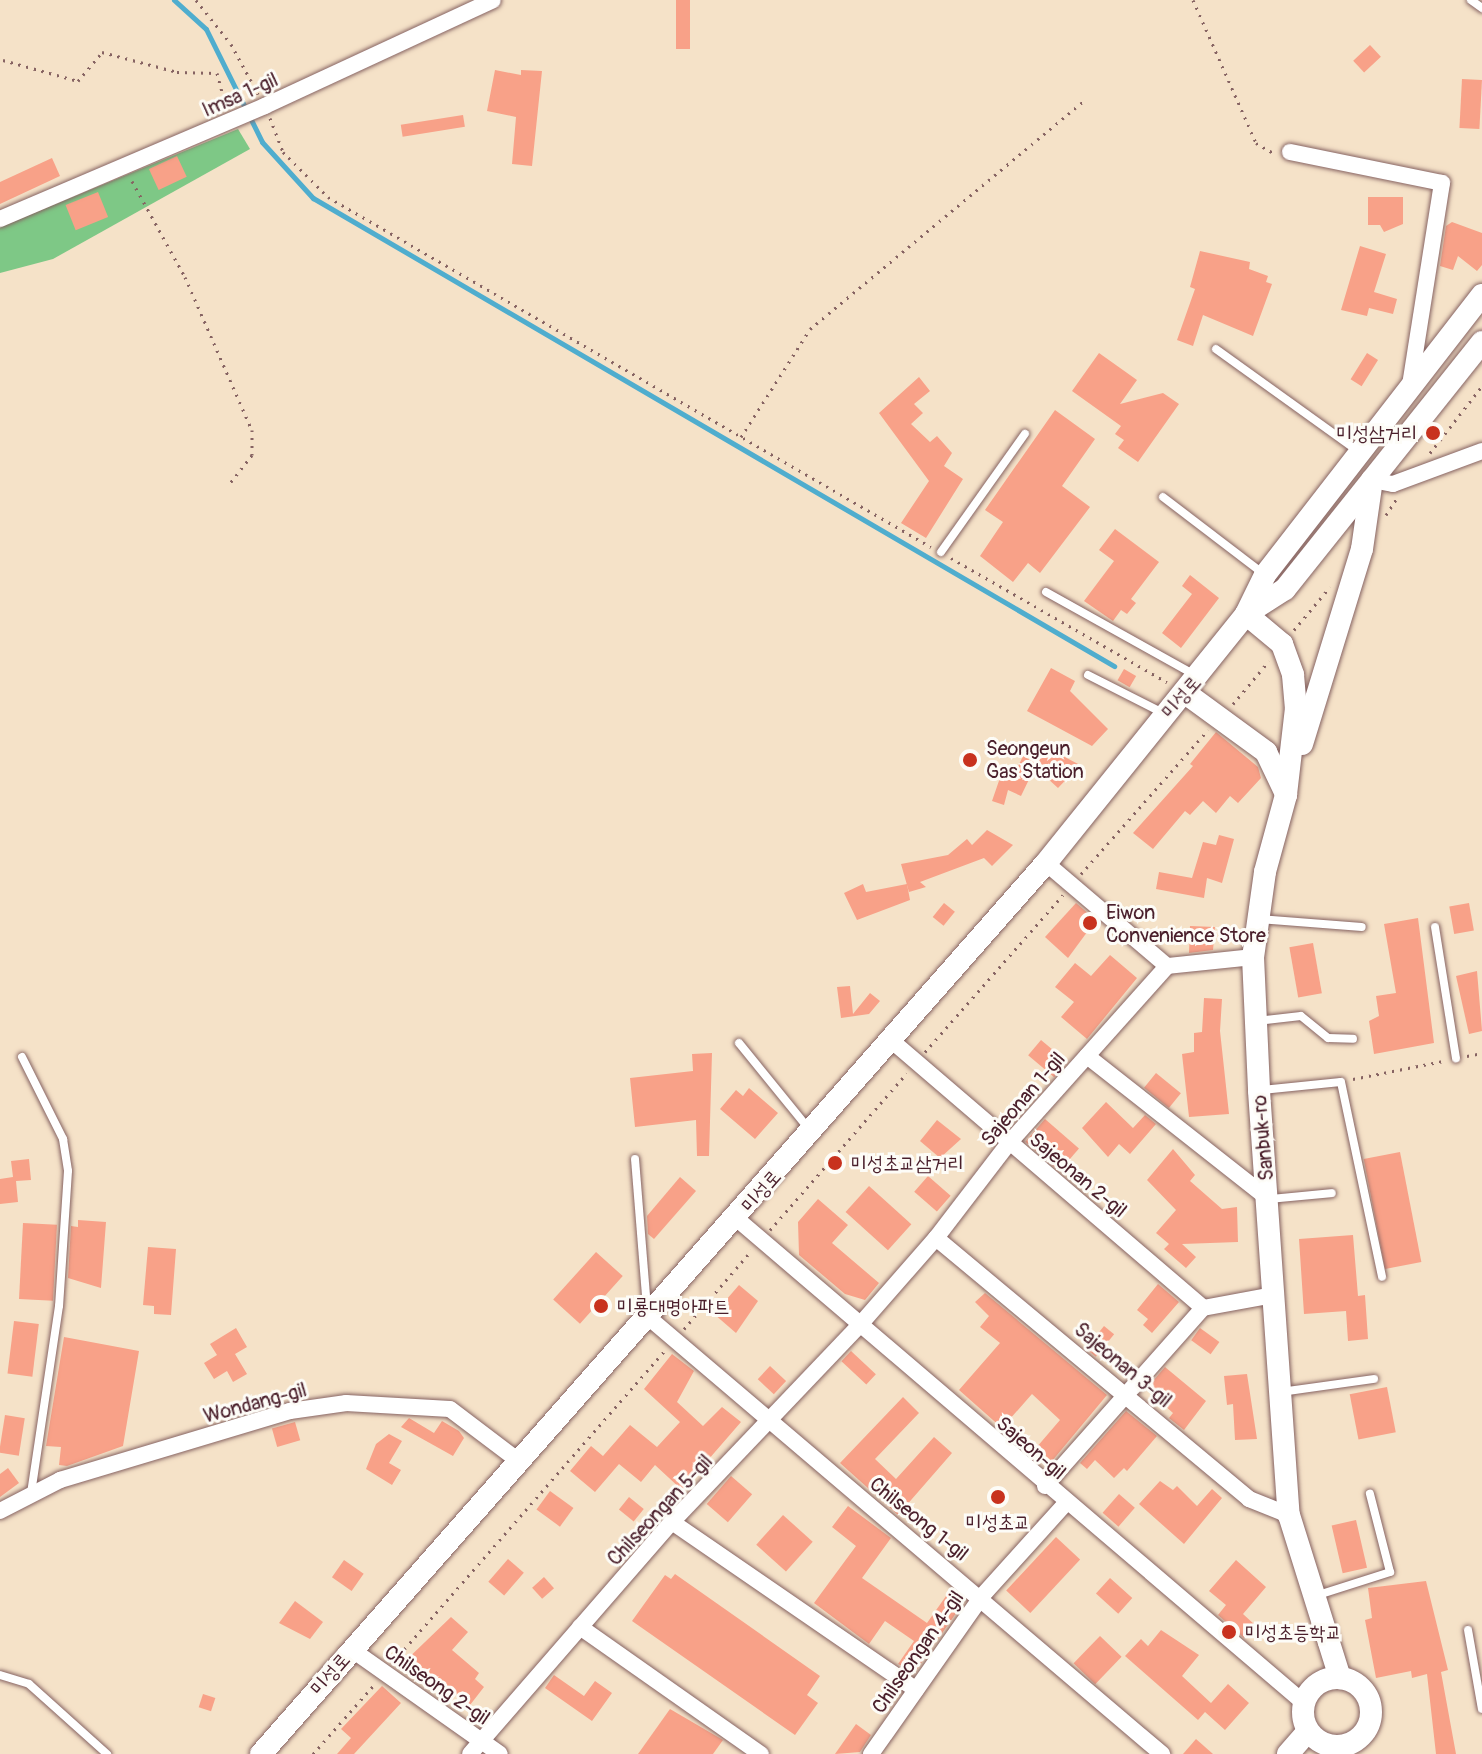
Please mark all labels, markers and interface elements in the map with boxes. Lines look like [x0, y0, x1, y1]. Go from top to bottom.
street label: Imsa 1-gil [198, 68, 282, 122]
place label: 미성삼거리 [1337, 421, 1417, 445]
marker: 미성삼거리 [1424, 424, 1442, 442]
street label: 미성로 [1156, 671, 1206, 723]
place label: Seongeun Gas Station [986, 736, 1084, 783]
marker: Seongeun Gas Station [961, 751, 979, 769]
place label: Eiwon Convenience Store [1106, 900, 1266, 947]
marker: Eiwon Convenience Store [1081, 914, 1099, 932]
street label: Sajeonan 1-gil [976, 1047, 1070, 1151]
street label: Sanbuk-ro [1247, 1094, 1279, 1182]
street label: Sajeonan 2-gil [1024, 1127, 1132, 1223]
place label: 미성초교삼거리 [851, 1151, 964, 1175]
marker: 미성초교삼거리 [826, 1154, 844, 1172]
street label: 미성로 [736, 1165, 786, 1217]
place label: 미룡대명아파트 [617, 1294, 730, 1318]
marker: 미룡대명아파트 [592, 1297, 610, 1315]
street label: Sajeonan 3-gil [1069, 1317, 1177, 1413]
street label: Wondang-gil [201, 1378, 309, 1428]
street label: Sajeon-gil [991, 1411, 1071, 1485]
street label: Chilseongan 5-gil [602, 1450, 718, 1570]
street label: Chilseong 1-gil [865, 1472, 973, 1566]
marker: 미성초교 [989, 1488, 1007, 1506]
place label: 미성초교 [966, 1510, 1030, 1534]
street label: Chilseongan 4-gil [867, 1586, 969, 1718]
place label: 미성초등학교 [1245, 1620, 1342, 1644]
marker: 미성초등학교 [1220, 1623, 1238, 1641]
street label: Chilseong 2-gil [380, 1640, 494, 1730]
street label: 미성로 [305, 1648, 355, 1700]

